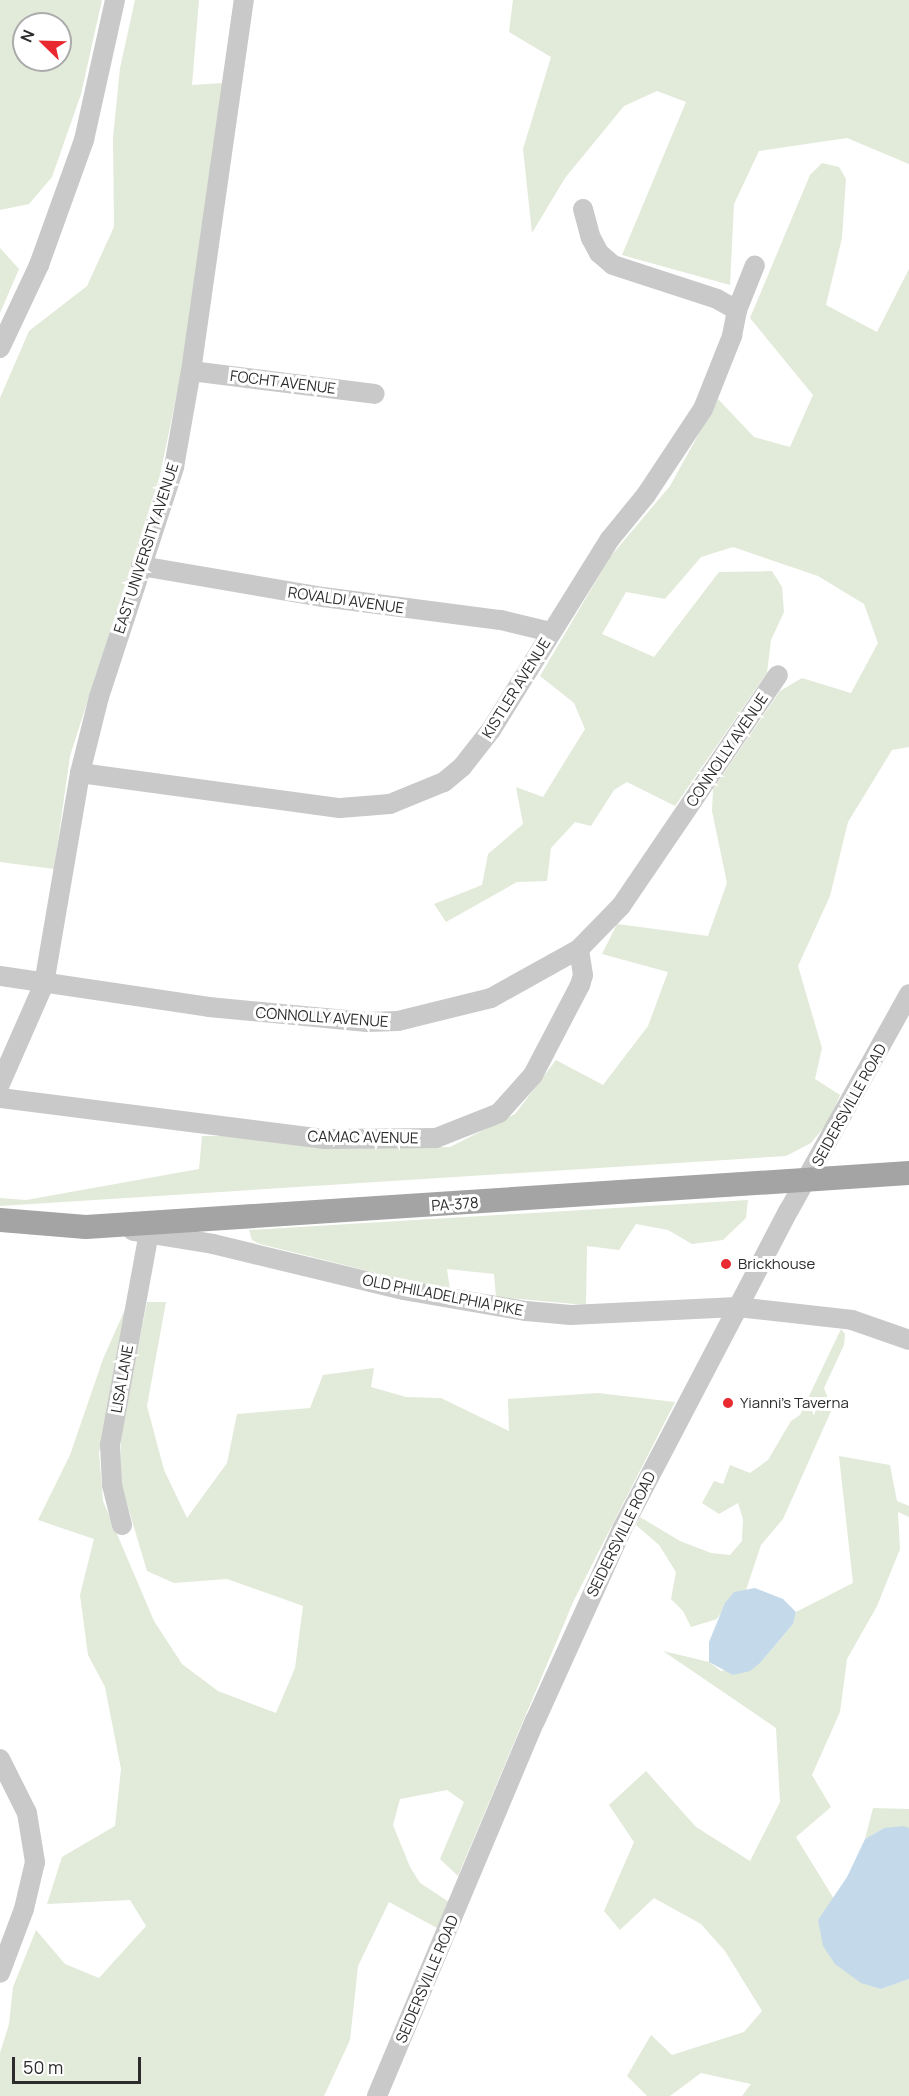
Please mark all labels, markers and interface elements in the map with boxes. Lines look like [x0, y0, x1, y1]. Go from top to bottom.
north arrow [12, 12, 72, 72]
text: N [15, 26, 40, 45]
street label: FOCHT AVENUE [229, 367, 337, 397]
street label: EAST UNIVERSITY AVENUE [110, 460, 182, 636]
street label: ROVALDI AVENUE [287, 583, 405, 617]
street label: KISTLER AVENUE [478, 635, 554, 741]
street label: CONNOLLY AVENUE [682, 690, 772, 810]
street label: CONNOLLY AVENUE [255, 1003, 389, 1031]
street label: SEIDERSVILLE ROAD [808, 1041, 890, 1169]
street label: CAMAC AVENUE [307, 1127, 419, 1147]
street label: PA-378 [431, 1193, 479, 1215]
place label: Brickhouse [738, 1255, 815, 1273]
marker: Brickhouse [719, 1257, 733, 1271]
street label: OLD PHILADELPHIA PIKE [361, 1271, 525, 1319]
street label: LISA LANE [107, 1344, 137, 1414]
place label: Yianni's Taverna [740, 1394, 849, 1412]
marker: Yianni's Taverna [721, 1396, 735, 1410]
street label: SEIDERSVILLE ROAD [583, 1468, 659, 1600]
street label: SEIDERSVILLE ROAD [392, 1912, 462, 2046]
scale bar [15, 2045, 144, 2083]
text: 50 m [23, 2055, 63, 2079]

